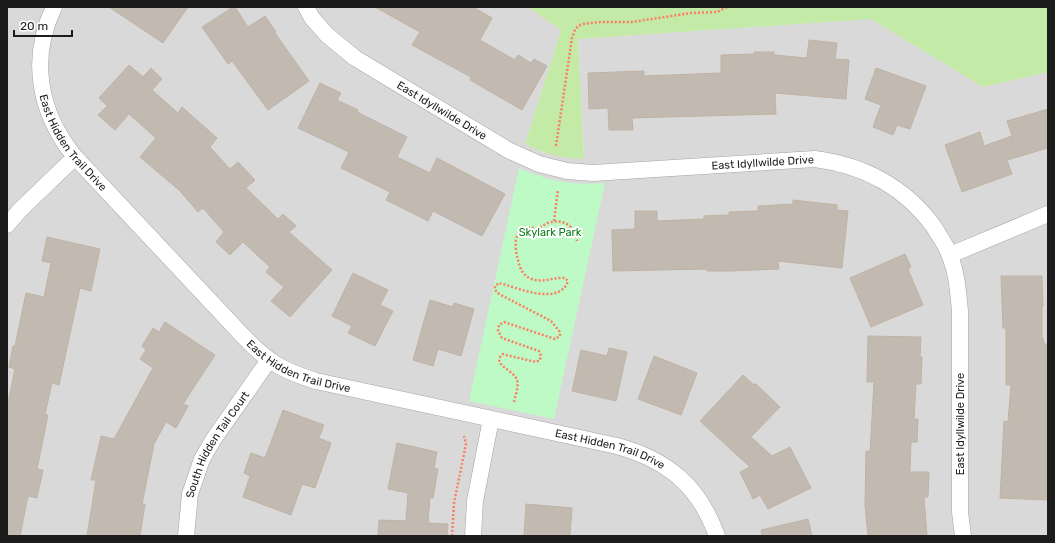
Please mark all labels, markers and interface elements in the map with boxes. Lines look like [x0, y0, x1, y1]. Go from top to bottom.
scale bar [14, 12, 72, 38]
text: 20 m [20, 19, 48, 33]
street label: East Idyllwilde Drive [395, 79, 489, 143]
street label: East Hidden Trail Drive [37, 93, 109, 194]
street label: East Idyllwilde Drive [711, 153, 814, 173]
park label: Skylark Park [519, 226, 582, 239]
street label: East Hidden Trail Drive [244, 337, 352, 395]
street label: East Idyllwilde Drive [954, 373, 967, 475]
street label: South Hidden Tail Court [184, 388, 253, 498]
street label: East Hidden Trail Drive [554, 427, 667, 472]

